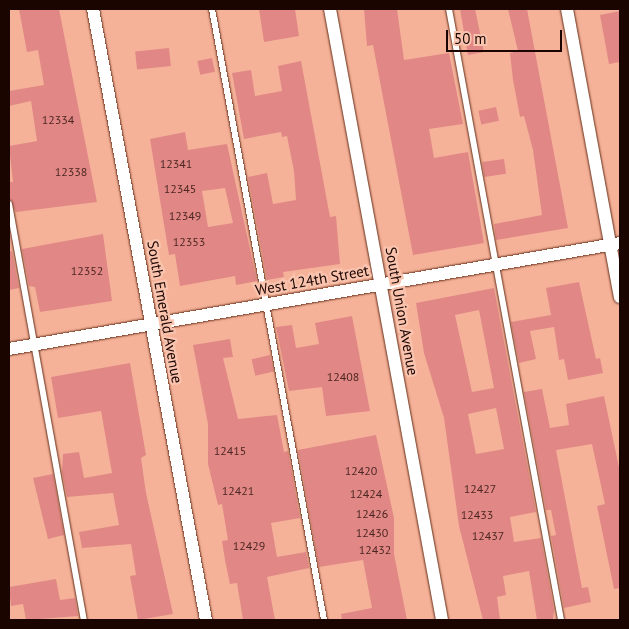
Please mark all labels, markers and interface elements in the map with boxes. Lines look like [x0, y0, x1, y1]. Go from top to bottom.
scale bar [449, 20, 565, 52]
text: 50 m [454, 29, 487, 48]
house number: 12334 [42, 113, 74, 127]
house number: 12341 [160, 157, 192, 171]
house number: 12338 [55, 165, 87, 179]
house number: 12345 [164, 182, 196, 196]
house number: 12349 [169, 209, 201, 223]
house number: 12353 [173, 235, 205, 249]
street label: South Emerald Avenue [144, 239, 186, 385]
street label: South Union Avenue [382, 245, 422, 377]
street label: West 124th Street [254, 261, 370, 299]
house number: 12352 [71, 264, 103, 278]
house number: 12408 [327, 370, 359, 384]
house number: 12415 [214, 444, 246, 458]
house number: 12420 [345, 464, 377, 478]
house number: 12427 [464, 482, 496, 496]
house number: 12421 [222, 484, 254, 498]
house number: 12424 [350, 487, 382, 501]
house number: 12426 [356, 507, 388, 521]
house number: 12433 [461, 508, 493, 522]
house number: 12430 [356, 526, 388, 540]
house number: 12437 [472, 529, 504, 543]
house number: 12429 [233, 539, 265, 553]
house number: 12432 [359, 543, 391, 557]

